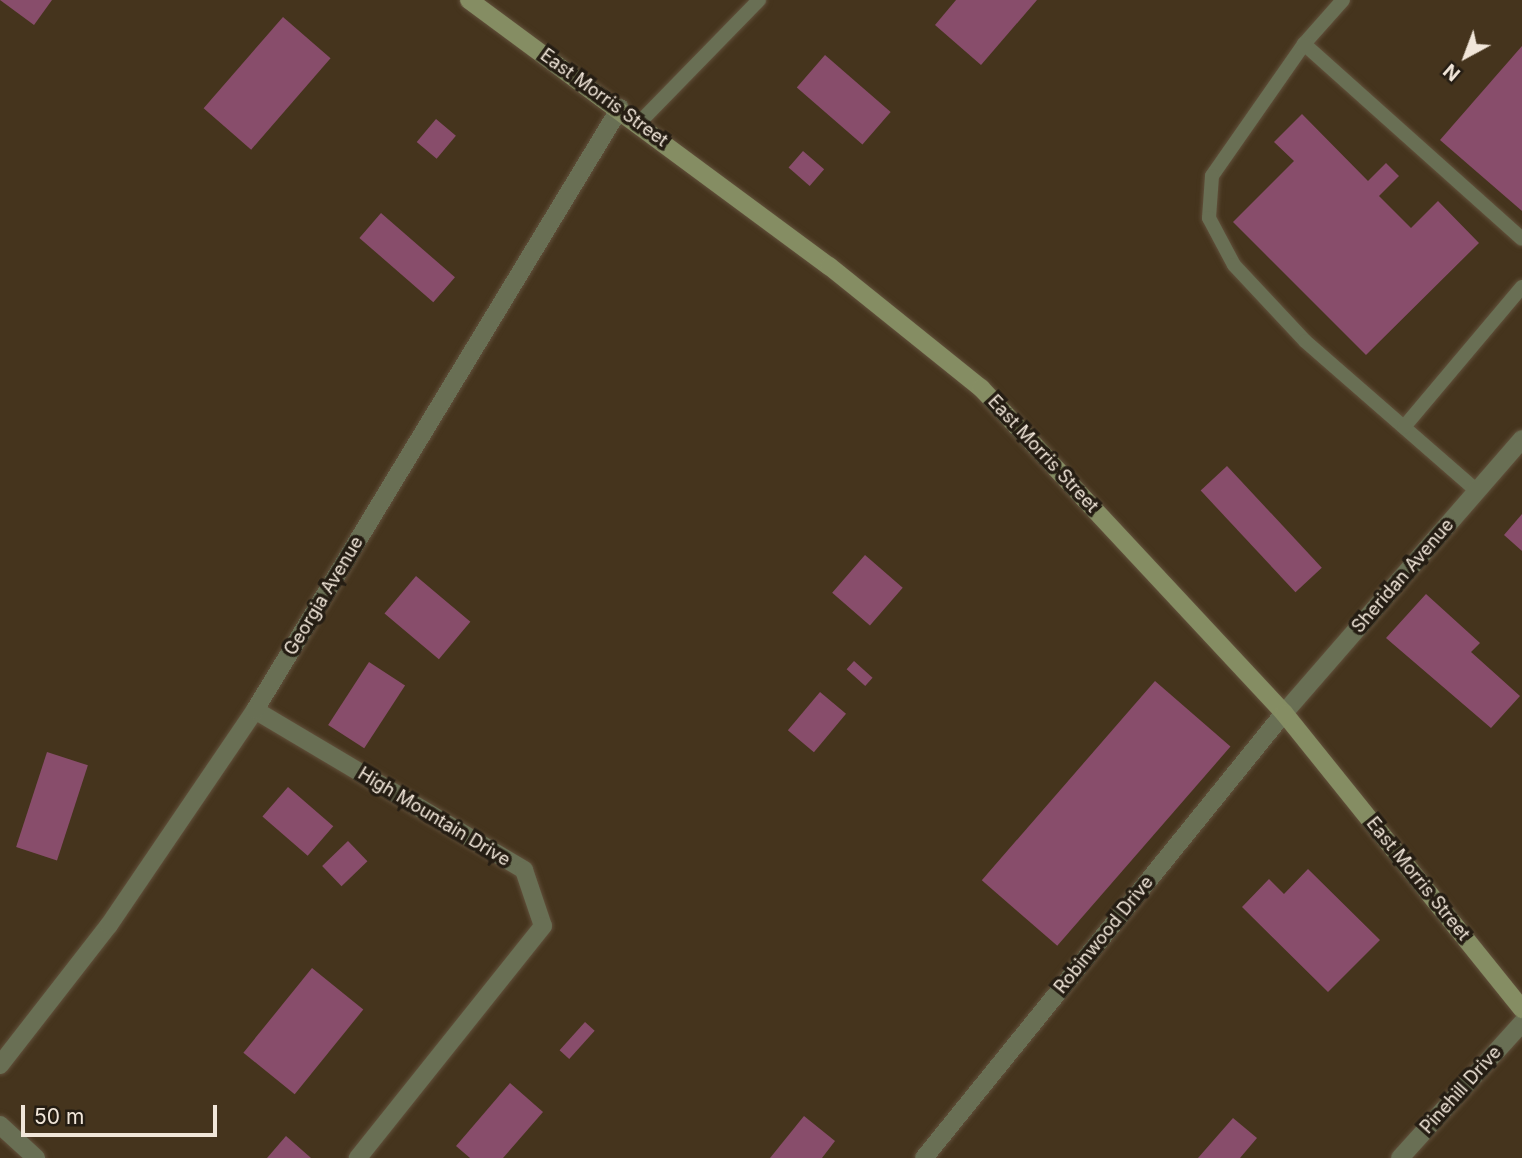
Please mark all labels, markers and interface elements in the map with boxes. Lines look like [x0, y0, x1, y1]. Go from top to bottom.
north arrow [1431, 21, 1501, 91]
street label: East Morris Street [536, 45, 672, 151]
text: N [1439, 59, 1465, 86]
street label: East Morris Street [983, 391, 1103, 517]
street label: Sheridan Avenue [1348, 515, 1458, 637]
street label: Georgia Avenue [280, 533, 368, 659]
street label: High Mountain Drive [354, 763, 514, 871]
street label: East Morris Street [1362, 813, 1474, 945]
street label: Robinwood Drive [1050, 872, 1158, 998]
street label: Pinehill Drive [1416, 1042, 1506, 1138]
scale bar [24, 1092, 220, 1136]
text: 50 m [34, 1104, 84, 1129]

